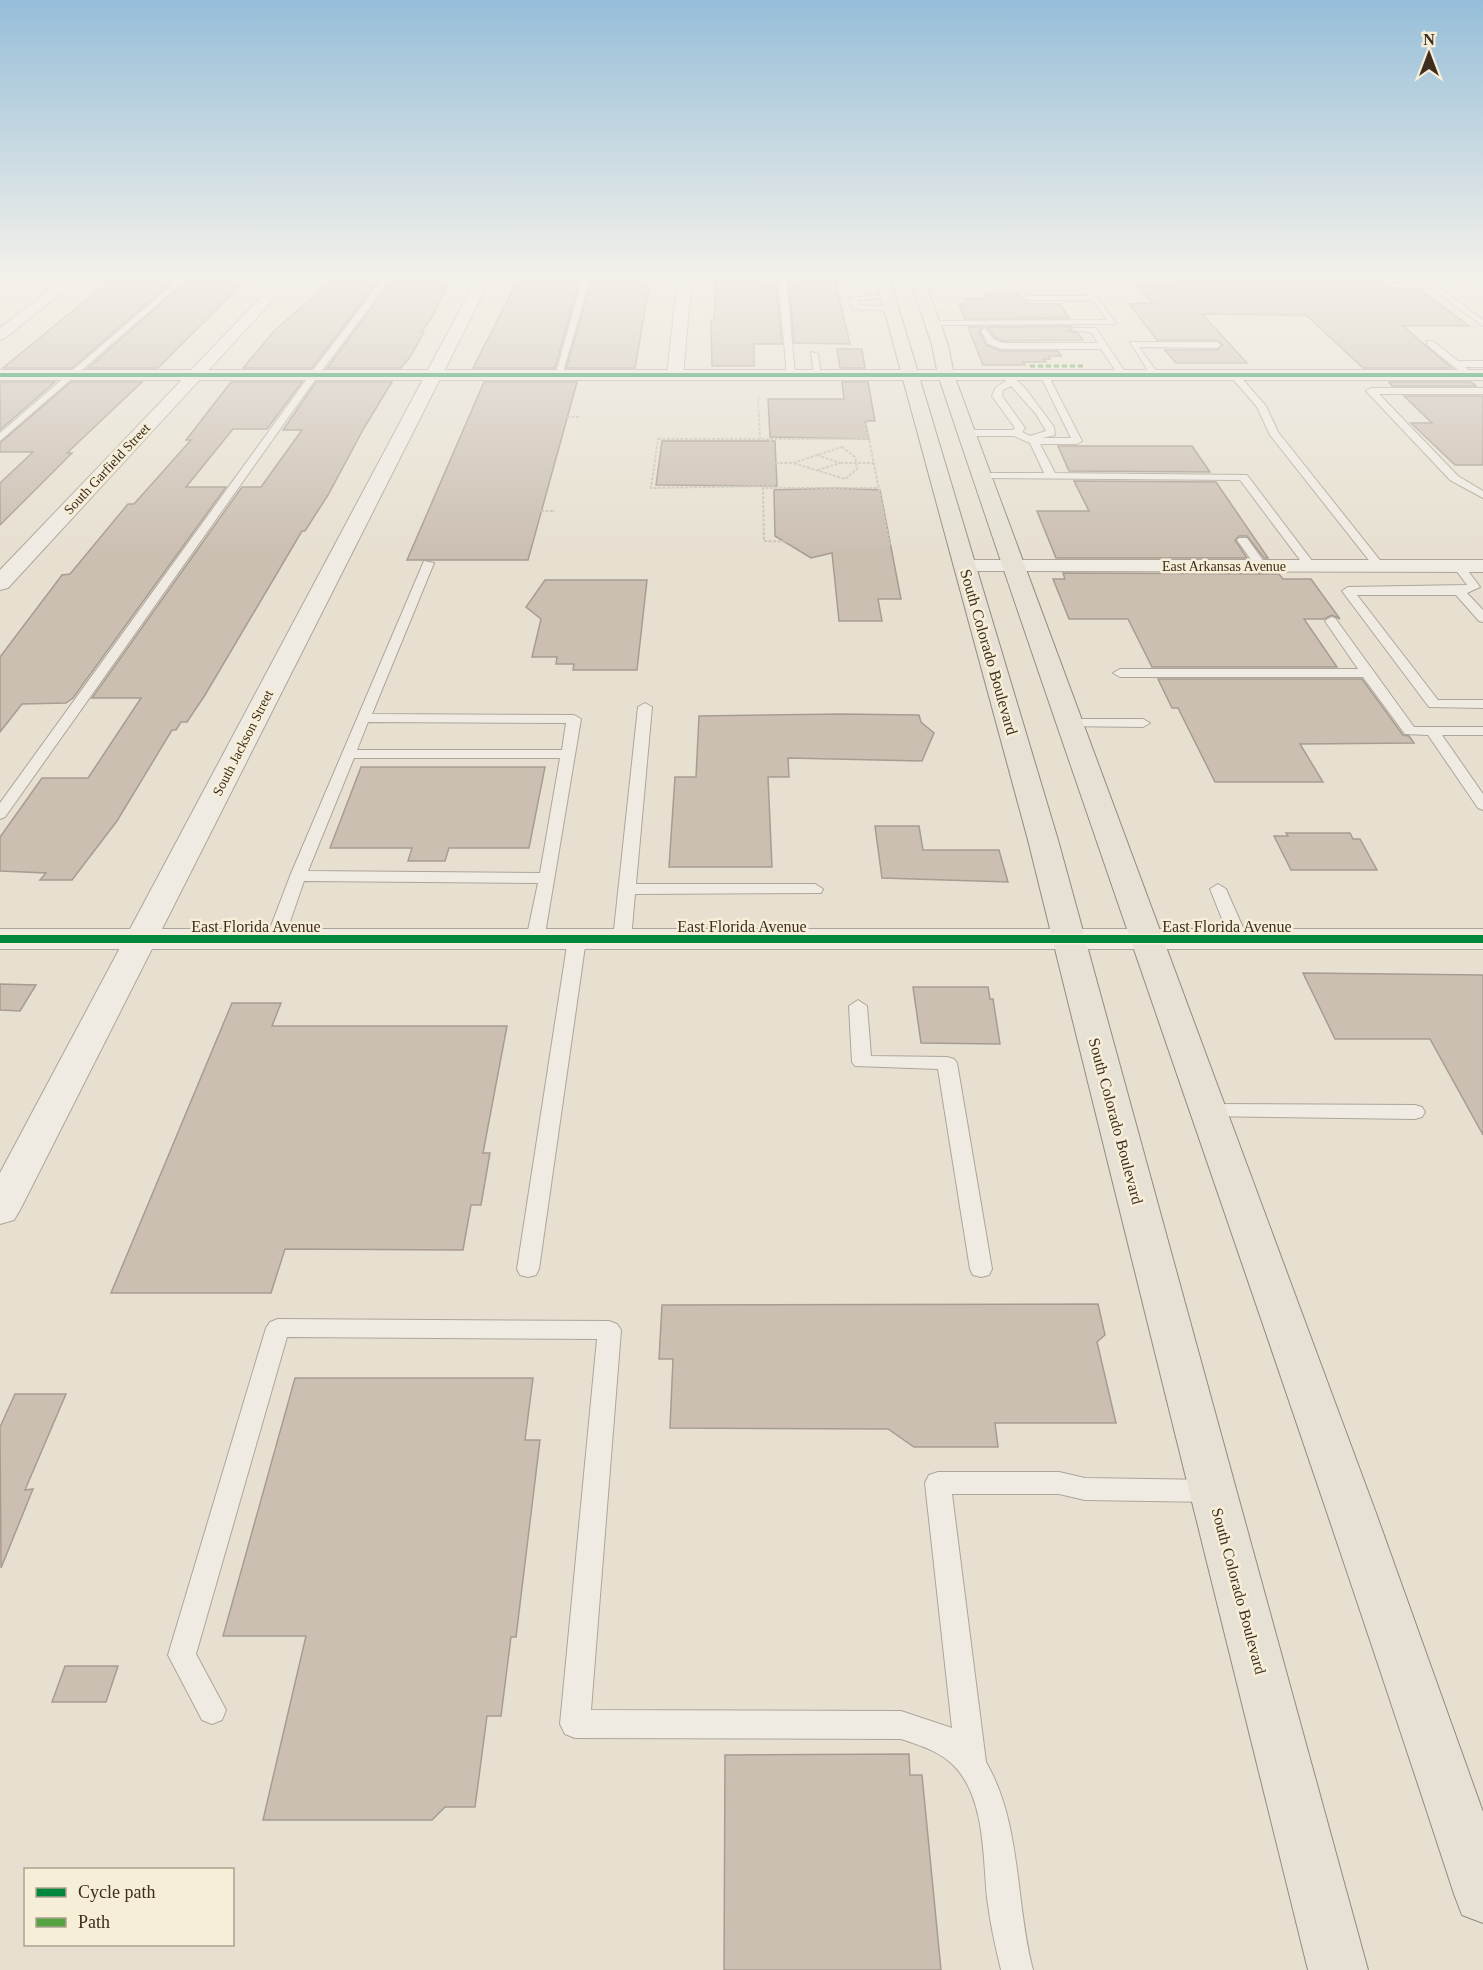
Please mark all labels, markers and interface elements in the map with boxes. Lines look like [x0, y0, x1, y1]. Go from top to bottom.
north arrow [1399, 24, 1459, 84]
text: N [1423, 31, 1435, 48]
street label: South Garfield Street [61, 420, 153, 518]
street label: East Arkansas Avenue [1162, 559, 1286, 574]
street label: South Colorado Boulevard [957, 567, 1021, 737]
street label: South Jackson Street [210, 688, 276, 798]
street label: East Florida Avenue [191, 918, 321, 935]
street label: East Florida Avenue [677, 918, 807, 935]
street label: East Florida Avenue [1162, 918, 1292, 935]
street label: South Colorado Boulevard [1086, 1036, 1146, 1206]
street label: South Colorado Boulevard [1209, 1506, 1269, 1676]
legend [24, 1868, 234, 1946]
text: Cycle path [78, 1882, 155, 1902]
text: Path [78, 1912, 110, 1932]

